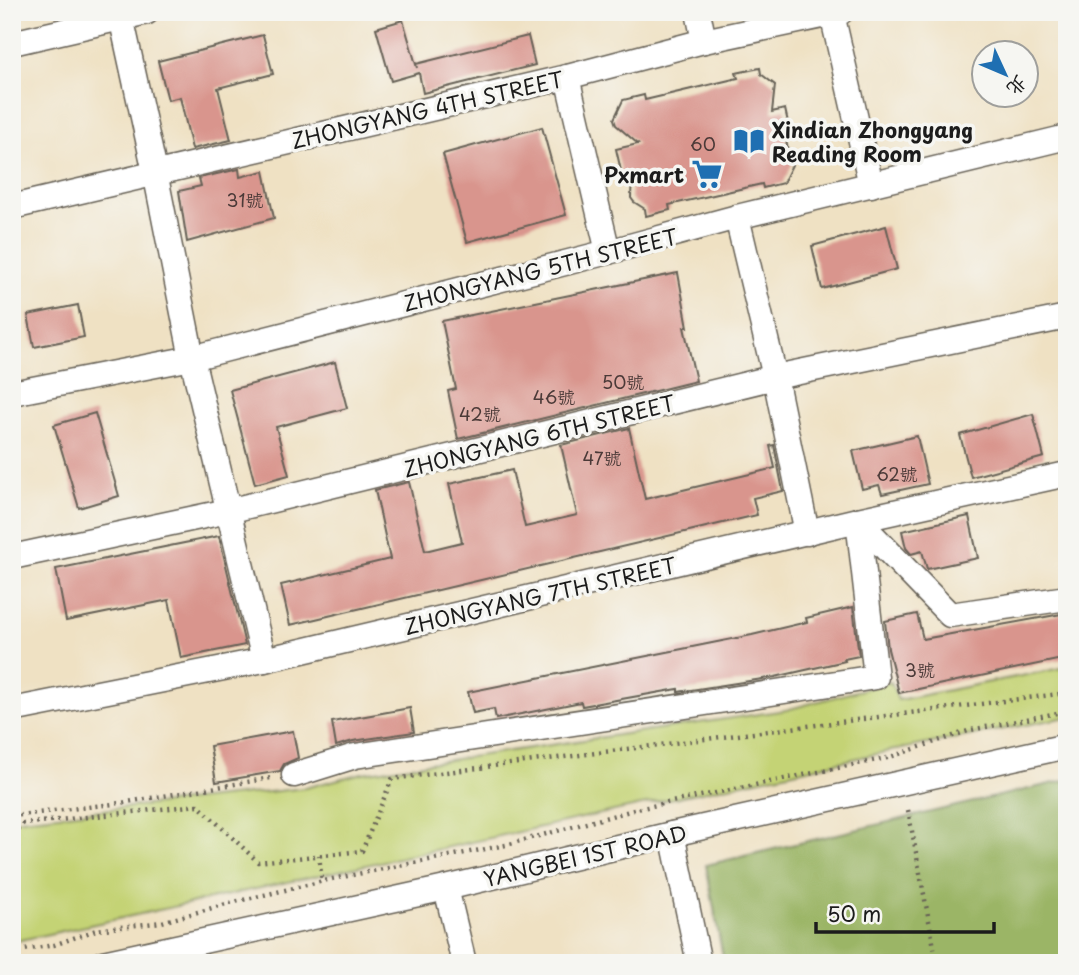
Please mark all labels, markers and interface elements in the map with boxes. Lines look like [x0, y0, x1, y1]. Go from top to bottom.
north arrow [970, 38, 1040, 108]
street label: ZHONGYANG 4TH STREET [288, 62, 567, 156]
text: 北 [1001, 70, 1035, 103]
place label: Xindian Zhongyang Reading Room [772, 113, 973, 169]
library icon: Xindian Zhongyang Reading Room [732, 124, 766, 158]
house number: 60 [690, 130, 716, 157]
supermarket icon: Pxmart [690, 157, 724, 191]
place label: Pxmart [604, 158, 684, 190]
house number: 31號 [227, 186, 263, 213]
street label: ZHONGYANG 5TH STREET [399, 219, 681, 319]
house number: 50號 [602, 368, 644, 395]
house number: 46號 [533, 383, 575, 410]
street label: ZHONGYANG 6TH STREET [400, 386, 679, 484]
house number: 42號 [459, 400, 501, 427]
house number: 47號 [582, 444, 622, 471]
house number: 62號 [876, 460, 918, 487]
street label: ZHONGYANG 7TH STREET [401, 548, 680, 642]
house number: 3號 [905, 656, 935, 683]
street label: YANGBEI 1ST ROAD [480, 816, 690, 894]
scale bar [816, 891, 995, 935]
text: 50 m [827, 897, 881, 929]

